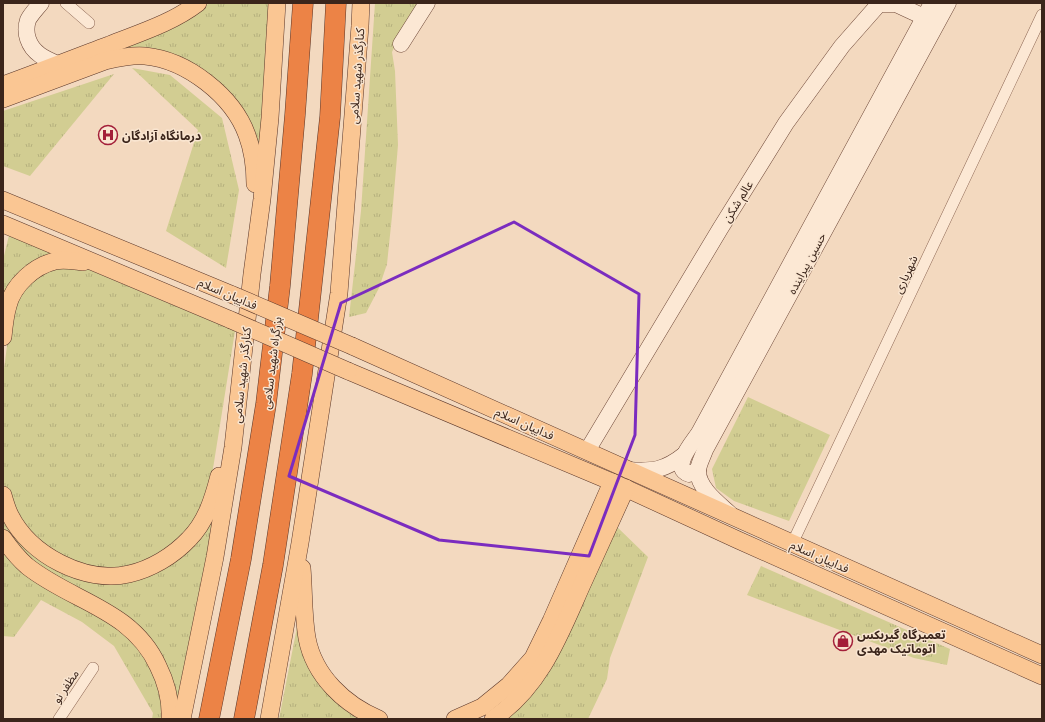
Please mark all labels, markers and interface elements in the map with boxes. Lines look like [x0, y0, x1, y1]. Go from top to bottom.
street label: کنارگذر شهید سلامی [345, 26, 367, 125]
hospital icon: درمانگاه آزادگان [97, 124, 119, 146]
place label: درمانگاه آزادگان [122, 127, 201, 143]
street label: عالم شکن [718, 177, 758, 226]
street label: حسین پیراینده [783, 229, 830, 297]
street label: شهریاری [889, 252, 921, 296]
street label: فداییان اسلام [195, 273, 260, 314]
street label: بزرگراه شهید سلامی [257, 316, 285, 410]
street label: کنارگذر شهید سلامی [228, 325, 254, 424]
street label: فداییان اسلام [492, 403, 557, 445]
street label: فداییان اسلام [787, 536, 852, 578]
place label: تعمیرگاه گیربکس اتوماتیک مهدی [857, 626, 946, 656]
shop icon: تعمیرگاه گیربکس اتوماتیک مهدی [832, 630, 854, 652]
street label: مظفر نو [48, 666, 82, 706]

